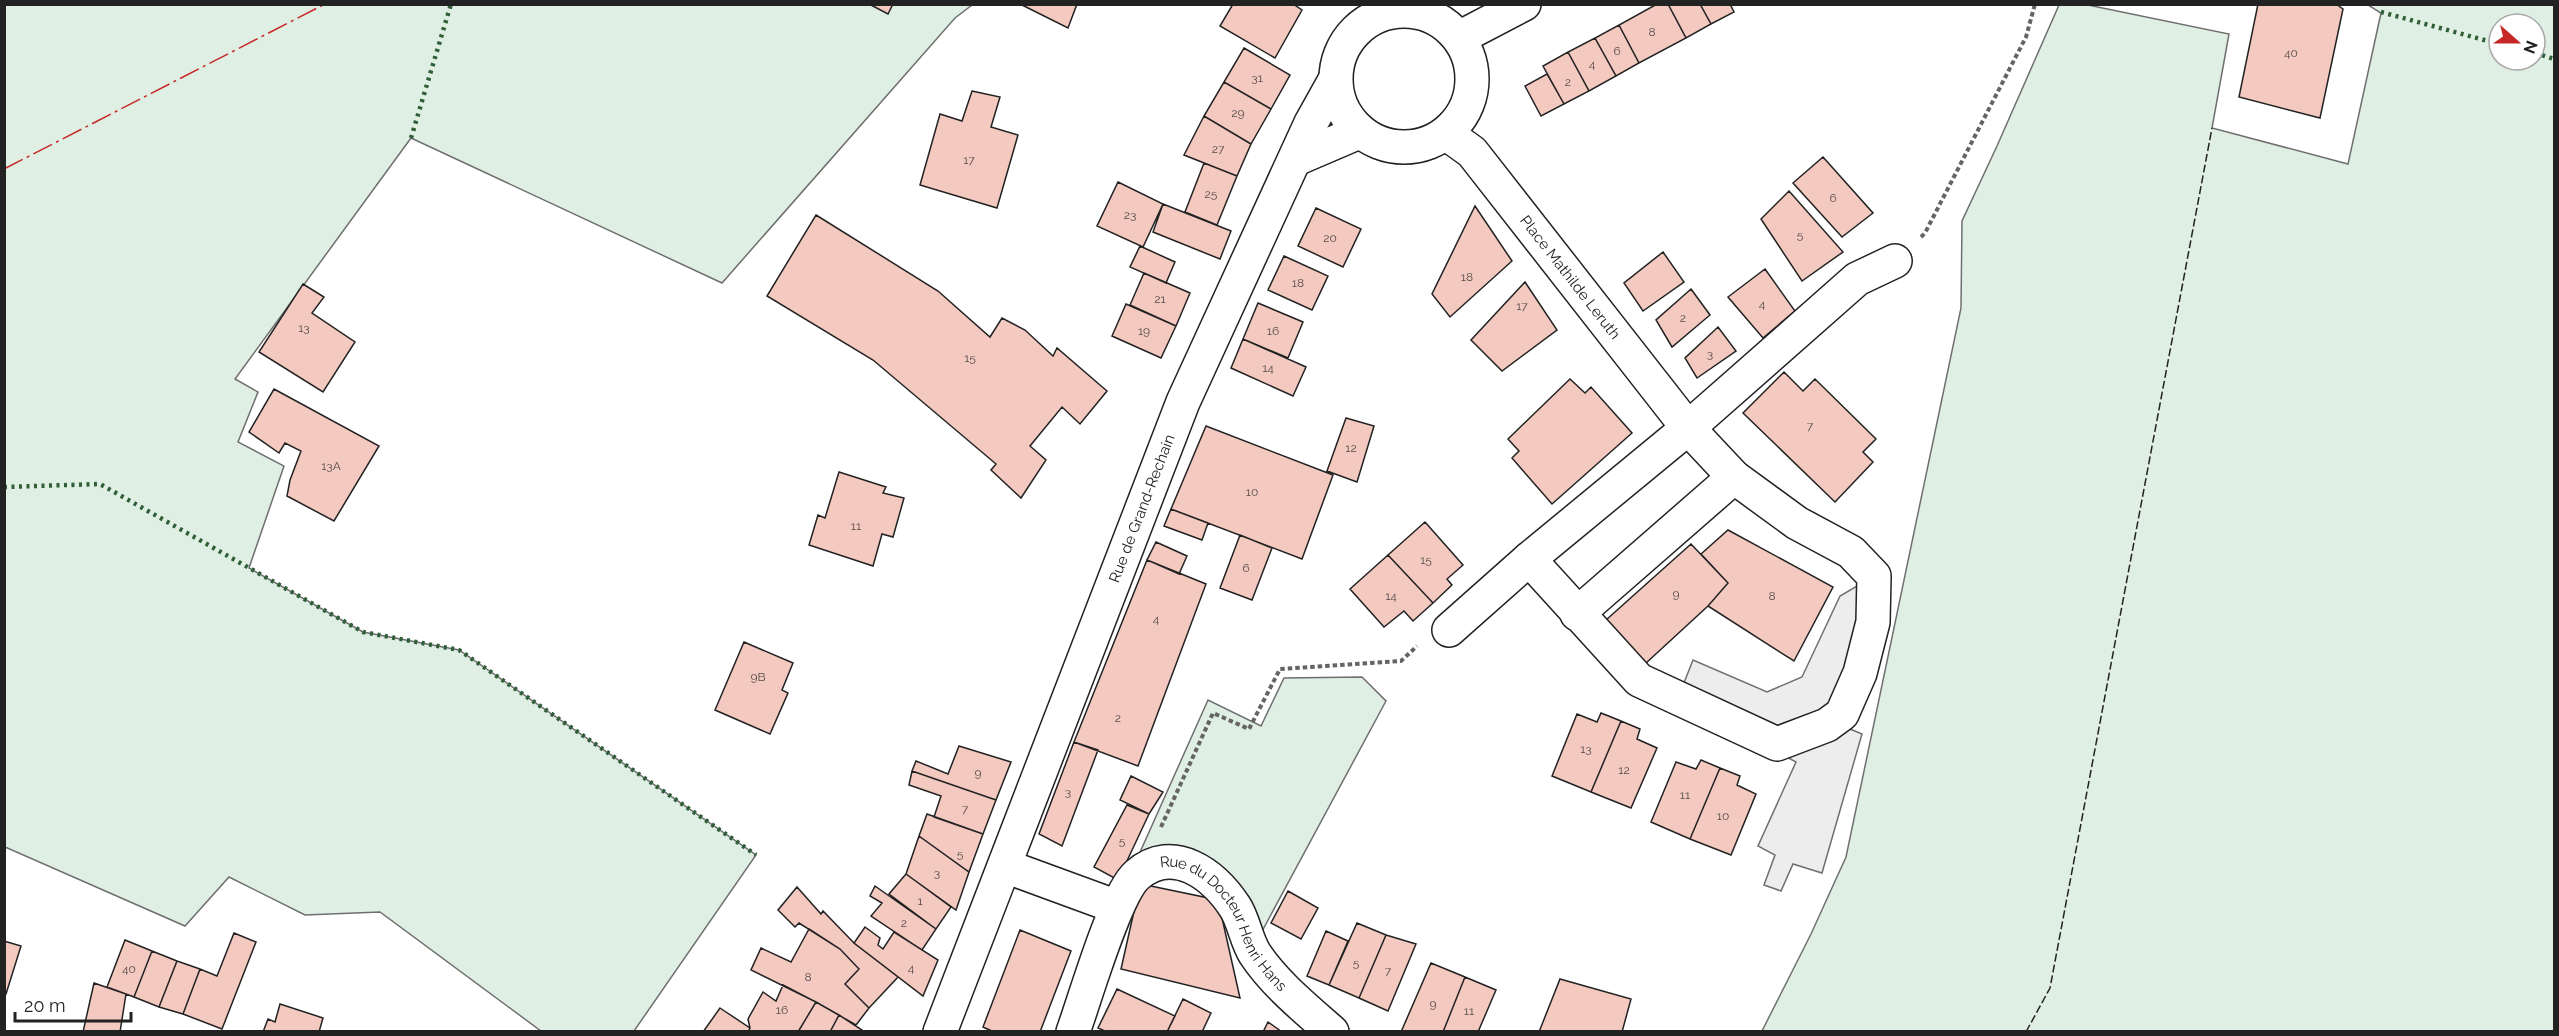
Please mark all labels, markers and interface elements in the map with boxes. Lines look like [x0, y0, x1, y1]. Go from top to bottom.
north arrow [2487, 12, 2547, 72]
house number: 8 [1648, 25, 1656, 39]
text: N [2519, 38, 2542, 56]
house number: 6 [1613, 44, 1621, 58]
house number: 40 [2284, 46, 2298, 60]
house number: 4 [1589, 57, 1596, 71]
house number: 31 [1251, 71, 1263, 85]
house number: 2 [1565, 75, 1571, 89]
house number: 29 [1231, 106, 1245, 120]
house number: 27 [1212, 142, 1225, 156]
house number: 17 [963, 153, 975, 167]
house number: 25 [1205, 187, 1218, 201]
house number: 6 [1829, 191, 1837, 205]
house number: 23 [1124, 208, 1136, 222]
street label: Place Mathilde Leruth [1516, 212, 1624, 343]
house number: 5 [1797, 228, 1804, 242]
house number: 20 [1323, 231, 1337, 245]
house number: 18 [1461, 270, 1473, 284]
house number: 18 [1292, 276, 1304, 290]
house number: 21 [1154, 292, 1166, 306]
house number: 4 [1759, 297, 1766, 311]
house number: 17 [1516, 299, 1528, 313]
house number: 2 [1680, 311, 1686, 325]
house number: 13 [298, 321, 310, 335]
house number: 19 [1138, 324, 1150, 338]
house number: 16 [1267, 324, 1279, 338]
house number: 3 [1707, 347, 1713, 361]
house number: 15 [964, 351, 976, 365]
house number: 14 [1262, 361, 1274, 375]
house number: 7 [1807, 419, 1814, 433]
street label: Rue de Grand-Rechain [1105, 432, 1179, 585]
house number: 12 [1345, 441, 1357, 455]
house number: 13A [321, 459, 341, 473]
house number: 10 [1246, 485, 1258, 499]
house number: 11 [851, 519, 861, 533]
house number: 15 [1420, 553, 1432, 567]
house number: 6 [1242, 561, 1250, 575]
house number: 9 [1672, 587, 1680, 601]
house number: 14 [1385, 589, 1397, 603]
house number: 8 [1768, 589, 1776, 603]
house number: 4 [1153, 612, 1160, 626]
house number: 9B [750, 670, 766, 684]
house number: 2 [1115, 711, 1121, 725]
house number: 13 [1580, 742, 1592, 756]
house number: 12 [1618, 763, 1630, 777]
house number: 9 [974, 766, 982, 780]
house number: 3 [1065, 785, 1071, 799]
house number: 11 [1680, 788, 1690, 802]
house number: 7 [962, 802, 969, 816]
house number: 10 [1717, 809, 1729, 823]
house number: 5 [1119, 834, 1126, 848]
house number: 5 [957, 847, 964, 861]
street label: Rue du Docteur Henri Hans [1159, 852, 1290, 995]
house number: 3 [934, 866, 940, 880]
house number: 1 [917, 894, 923, 908]
house number: 2 [901, 916, 907, 930]
house number: 5 [1353, 956, 1360, 970]
house number: 4 [908, 961, 915, 975]
house number: 40 [122, 962, 136, 976]
house number: 7 [1385, 964, 1392, 978]
house number: 8 [804, 970, 812, 984]
scale bar [15, 985, 130, 1023]
text: 20 m [24, 995, 66, 1016]
house number: 9 [1429, 997, 1437, 1011]
house number: 16 [776, 1003, 788, 1017]
house number: 11 [1464, 1004, 1474, 1018]

